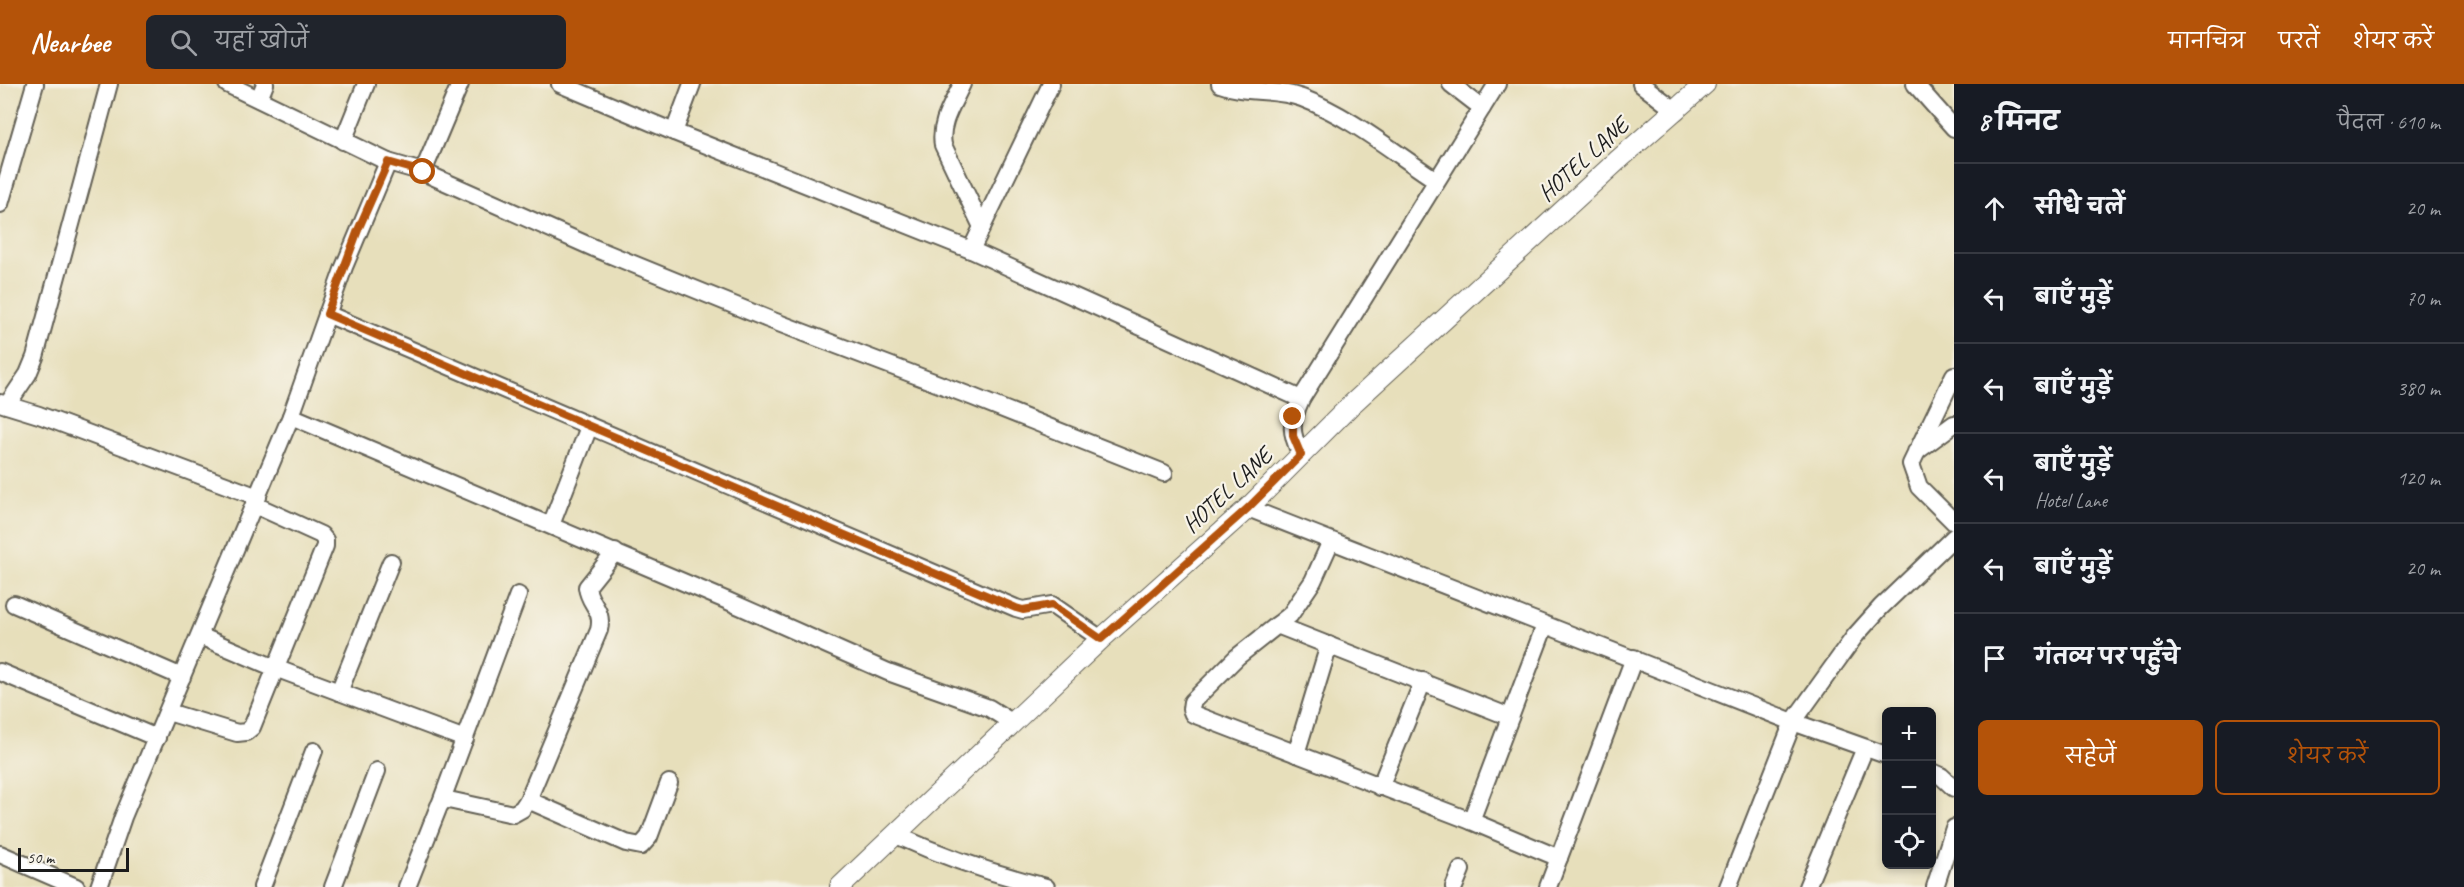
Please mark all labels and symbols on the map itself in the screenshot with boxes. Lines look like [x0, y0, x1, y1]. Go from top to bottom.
street label: HOTEL LANE [1531, 108, 1637, 208]
route start [409, 158, 435, 184]
route end [1279, 403, 1305, 429]
street label: HOTEL LANE [1176, 439, 1281, 539]
scale bar [18, 845, 129, 872]

